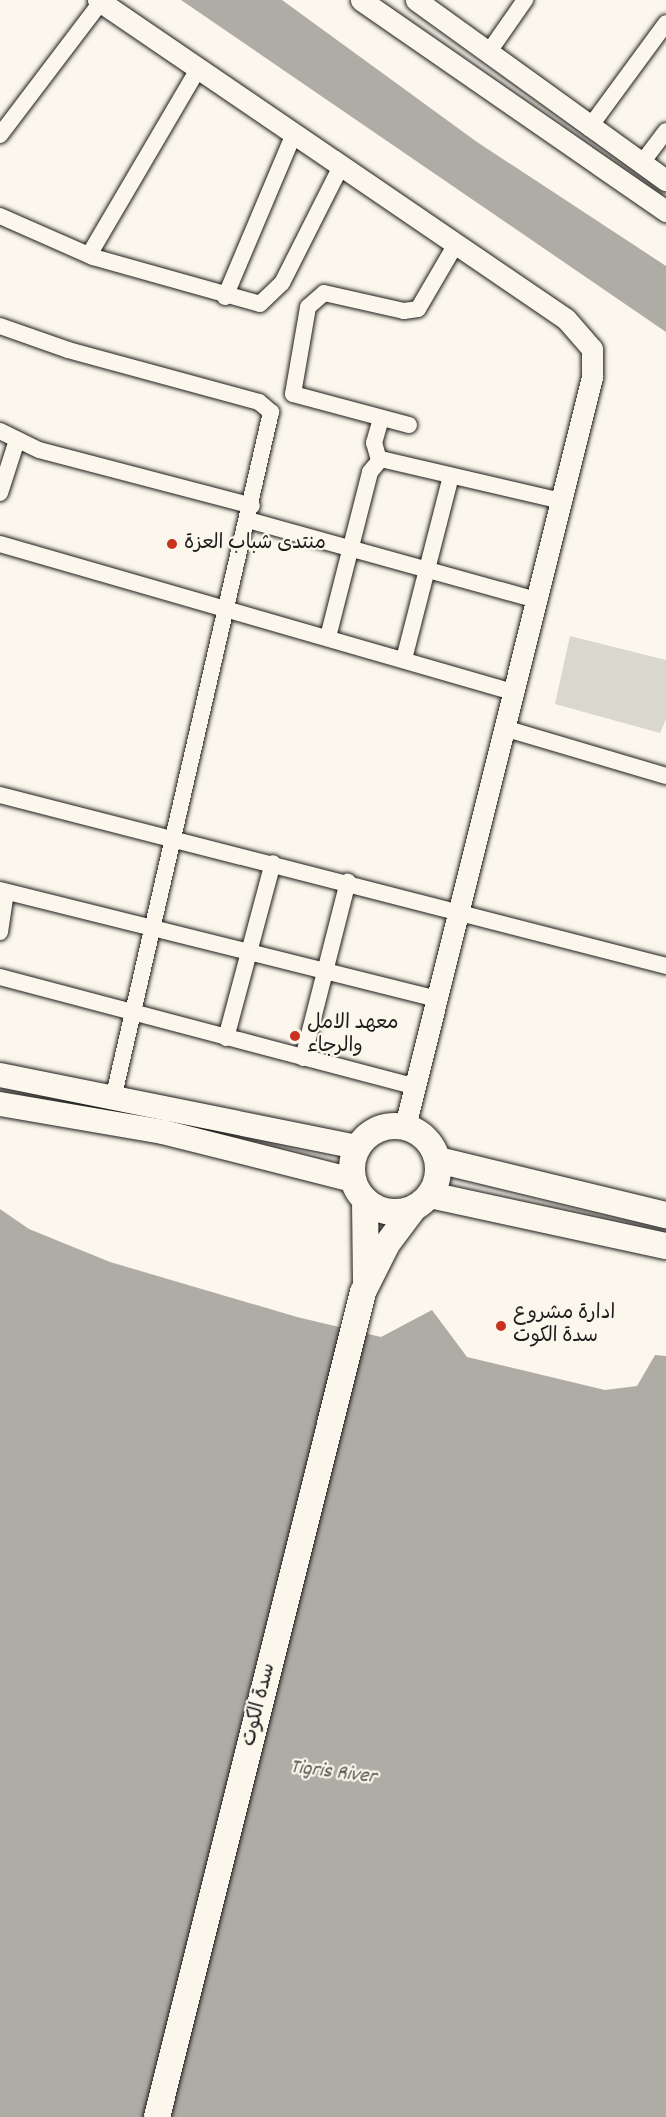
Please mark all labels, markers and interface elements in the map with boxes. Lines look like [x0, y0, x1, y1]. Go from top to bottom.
place label: منتدى شباب العزة [184, 532, 326, 556]
marker: منتدى شباب العزة [165, 537, 179, 551]
place label: معهد الامل والرجاء [307, 1012, 399, 1059]
marker: معهد الامل والرجاء [288, 1029, 302, 1043]
place label: ادارة مشروع سدة الكوت [513, 1302, 615, 1349]
marker: ادارة مشروع سدة الكوت [494, 1319, 508, 1333]
street label: سدة الكوت [238, 1661, 282, 1749]
water label: Tigris River [288, 1755, 378, 1791]

